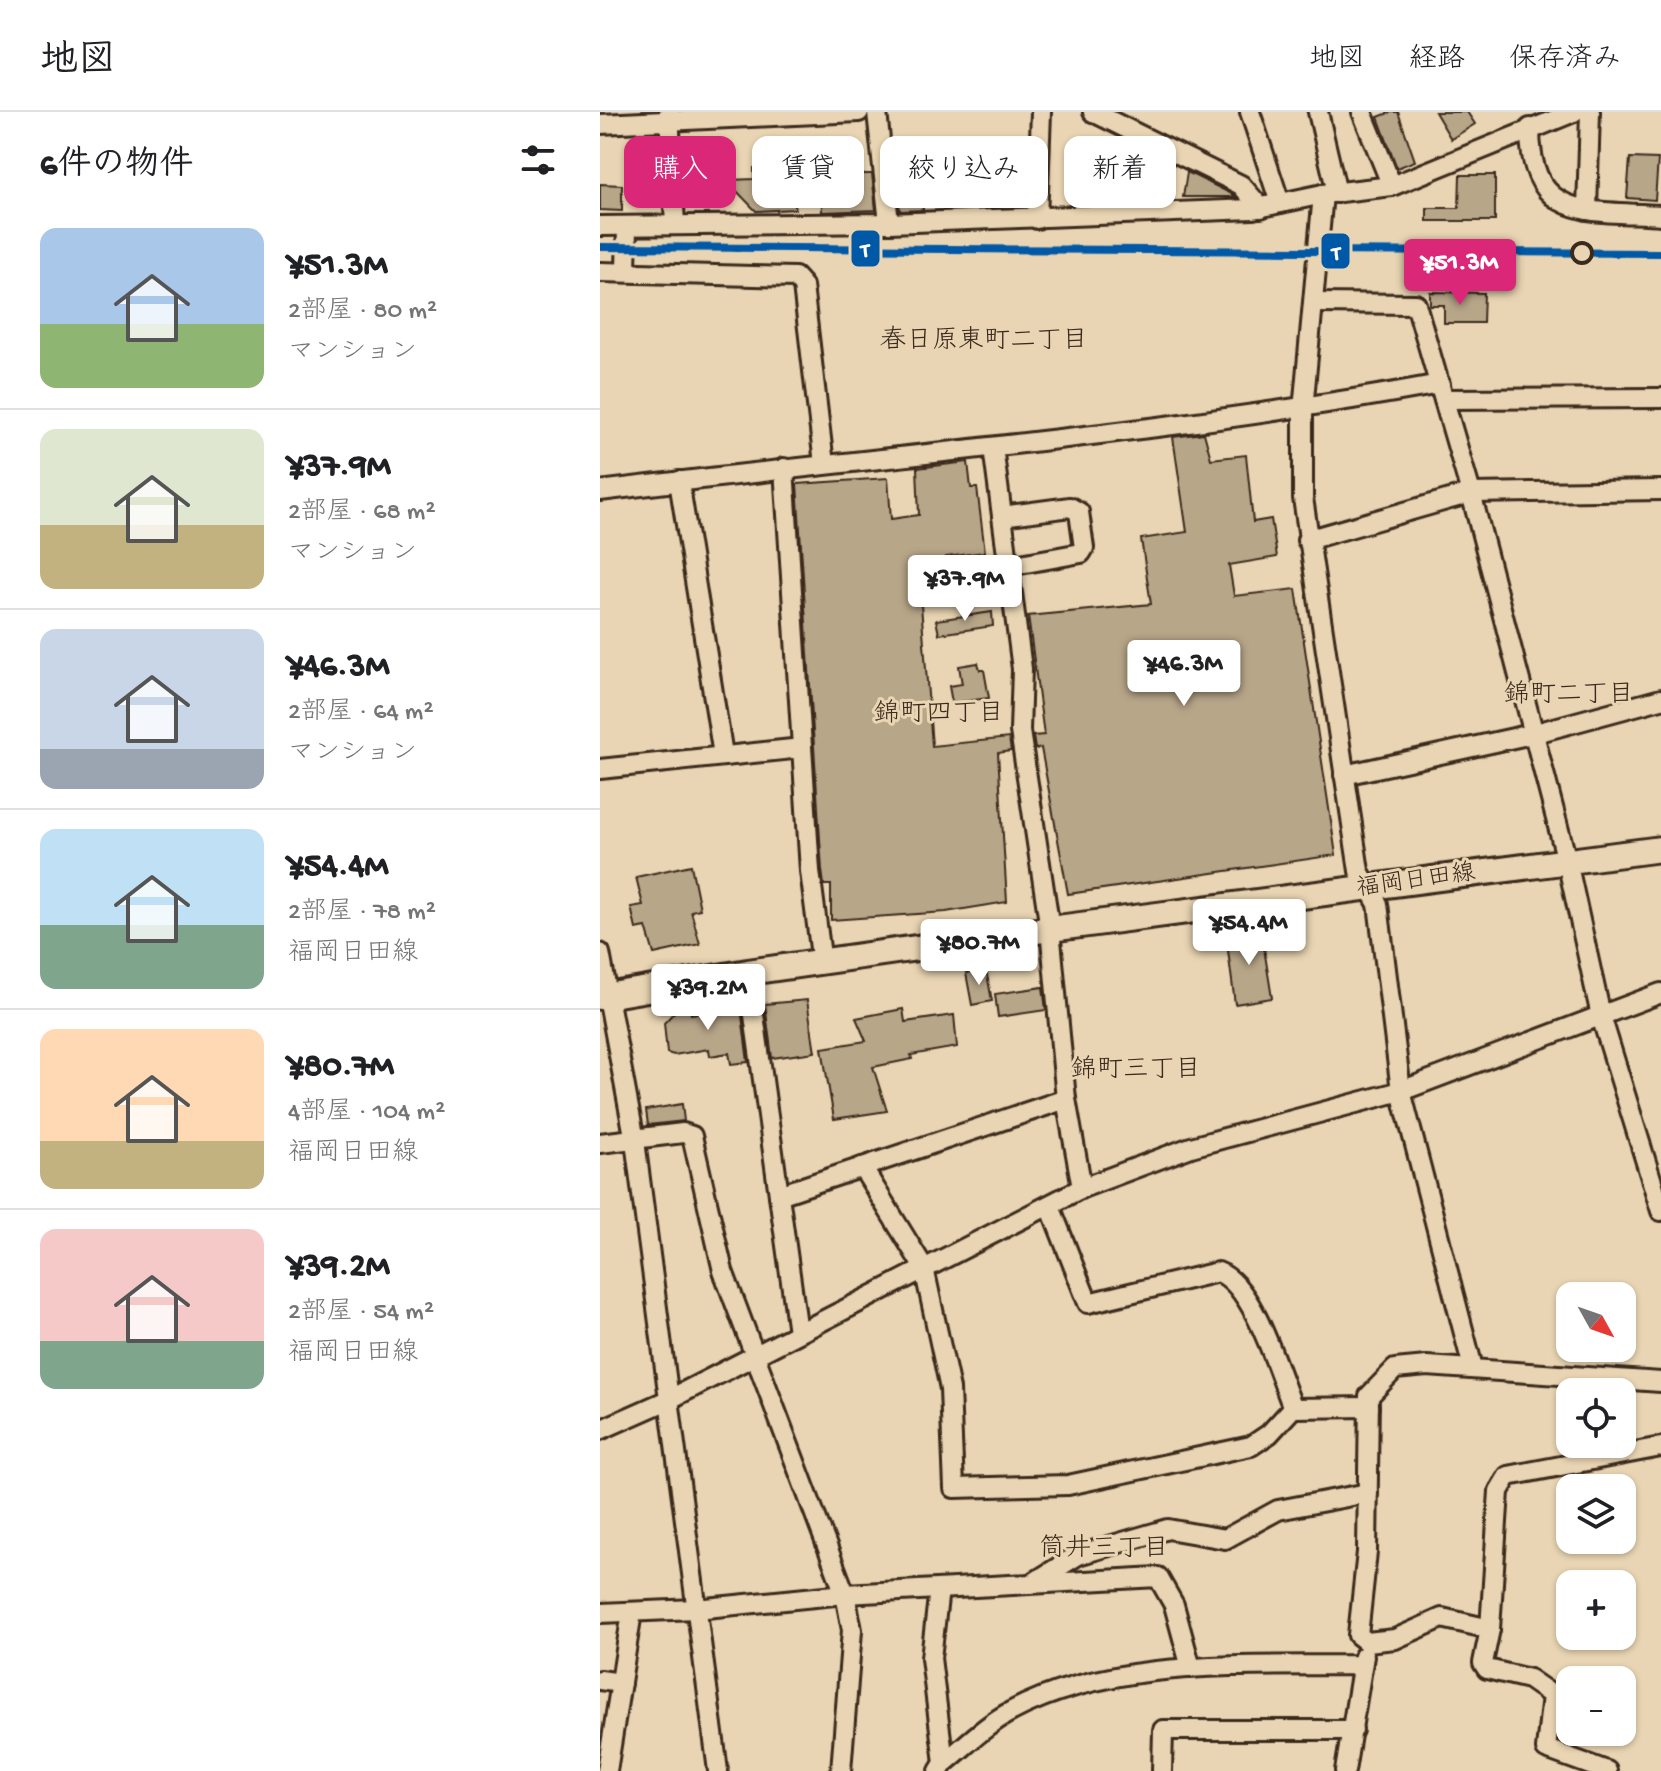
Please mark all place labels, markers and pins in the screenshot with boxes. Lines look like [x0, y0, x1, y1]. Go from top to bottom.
pin: ¥51.3M [1395, 239, 1525, 307]
unlabelled marker [1571, 242, 1593, 264]
pin: ¥37.9M [900, 555, 1030, 623]
pin: ¥46.3M [1119, 640, 1249, 708]
pin: ¥54.4M [1184, 899, 1314, 967]
pin: ¥80.7M [914, 919, 1044, 987]
pin: ¥39.2M [643, 964, 773, 1032]

